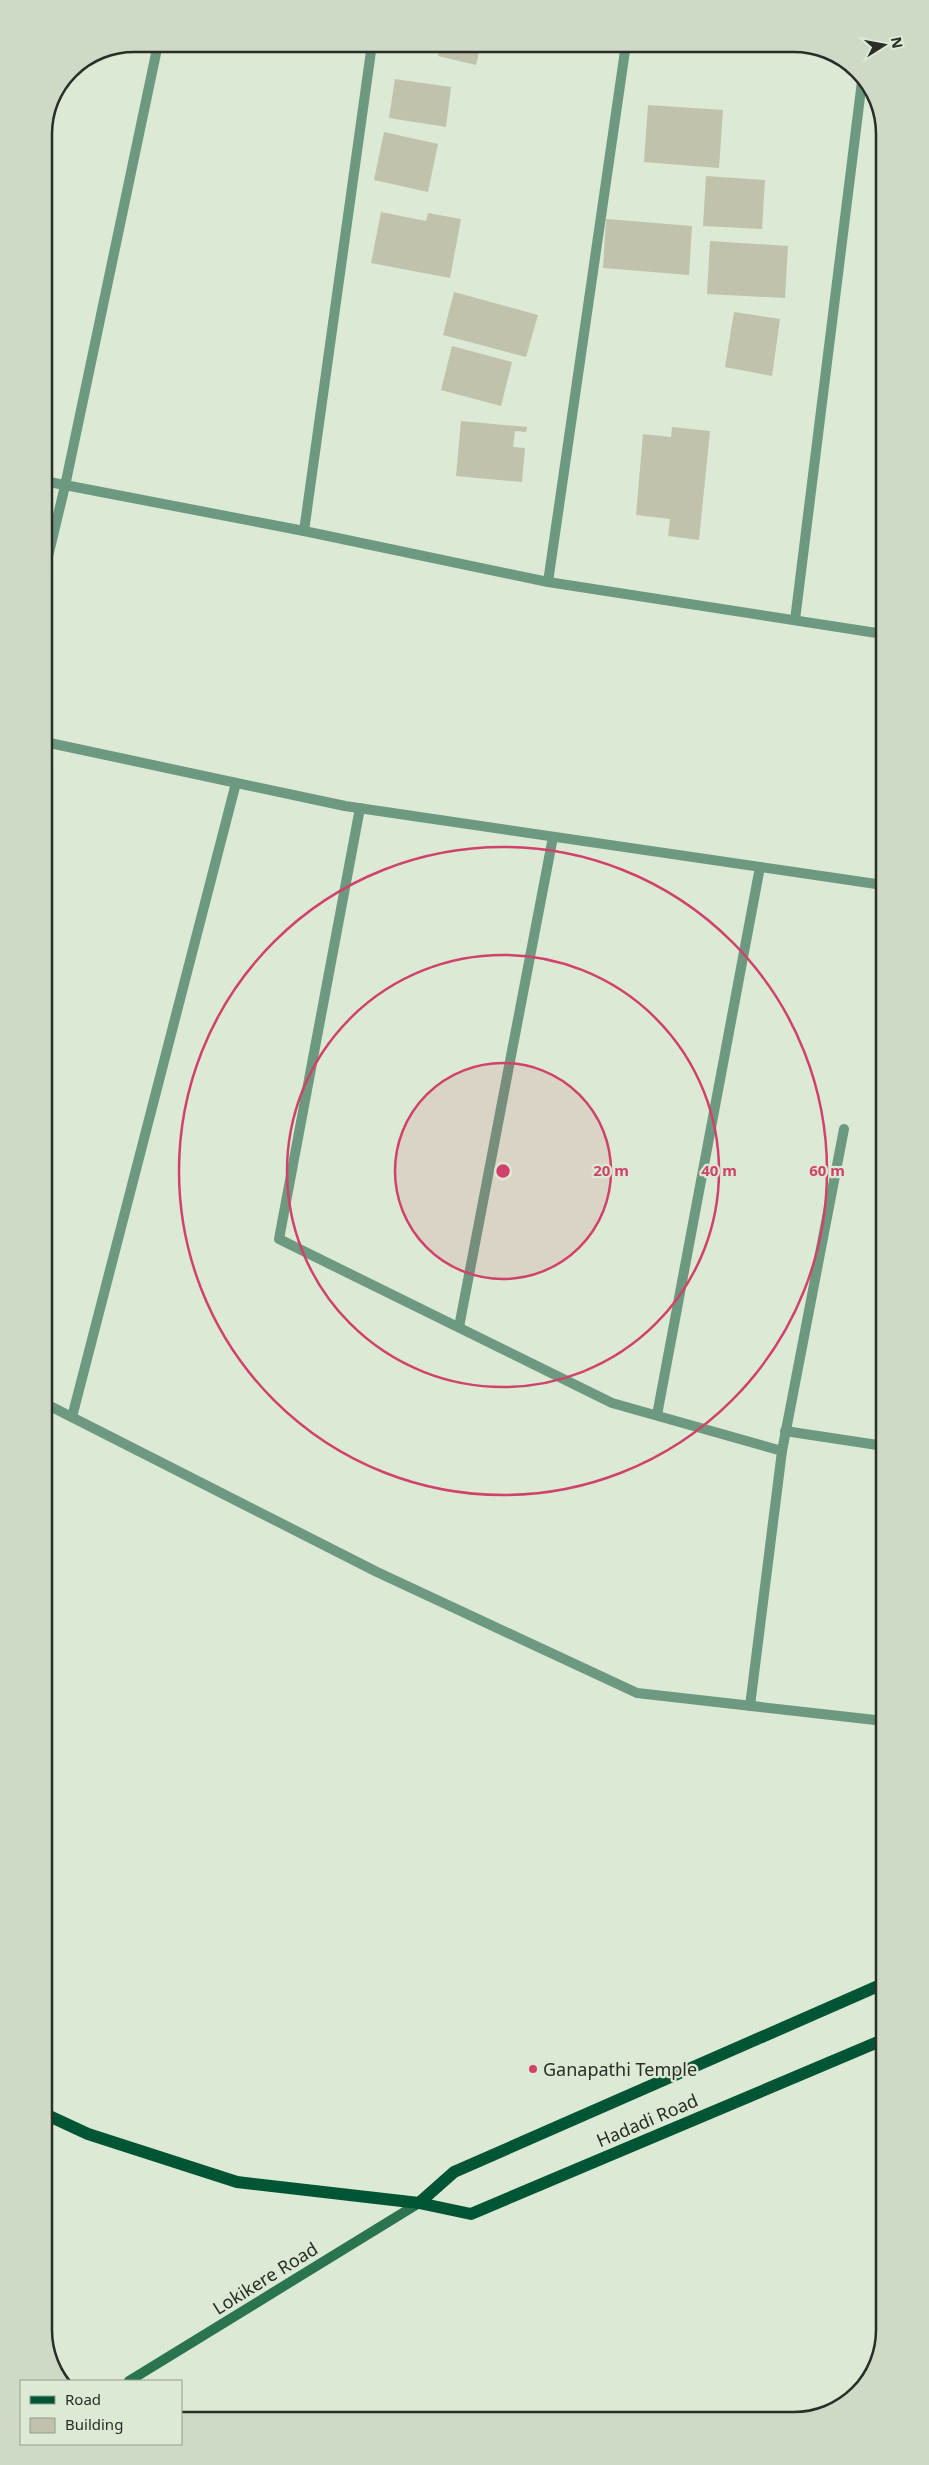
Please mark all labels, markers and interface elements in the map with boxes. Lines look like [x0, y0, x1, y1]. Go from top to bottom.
north arrow [859, 20, 909, 70]
text: N [887, 35, 908, 50]
text: 20 m [593, 1160, 629, 1180]
text: 40 m [701, 1160, 737, 1180]
text: 60 m [809, 1160, 845, 1180]
centre of rings [494, 1162, 512, 1180]
place label: Ganapathi Temple [543, 2057, 697, 2081]
marker: Ganapathi Temple [527, 2063, 539, 2075]
street label: Hadadi Road [592, 2088, 702, 2152]
street label: Lokikere Road [208, 2236, 322, 2320]
legend [20, 2380, 182, 2445]
text: Road [65, 2389, 101, 2409]
text: Building [65, 2414, 123, 2434]

